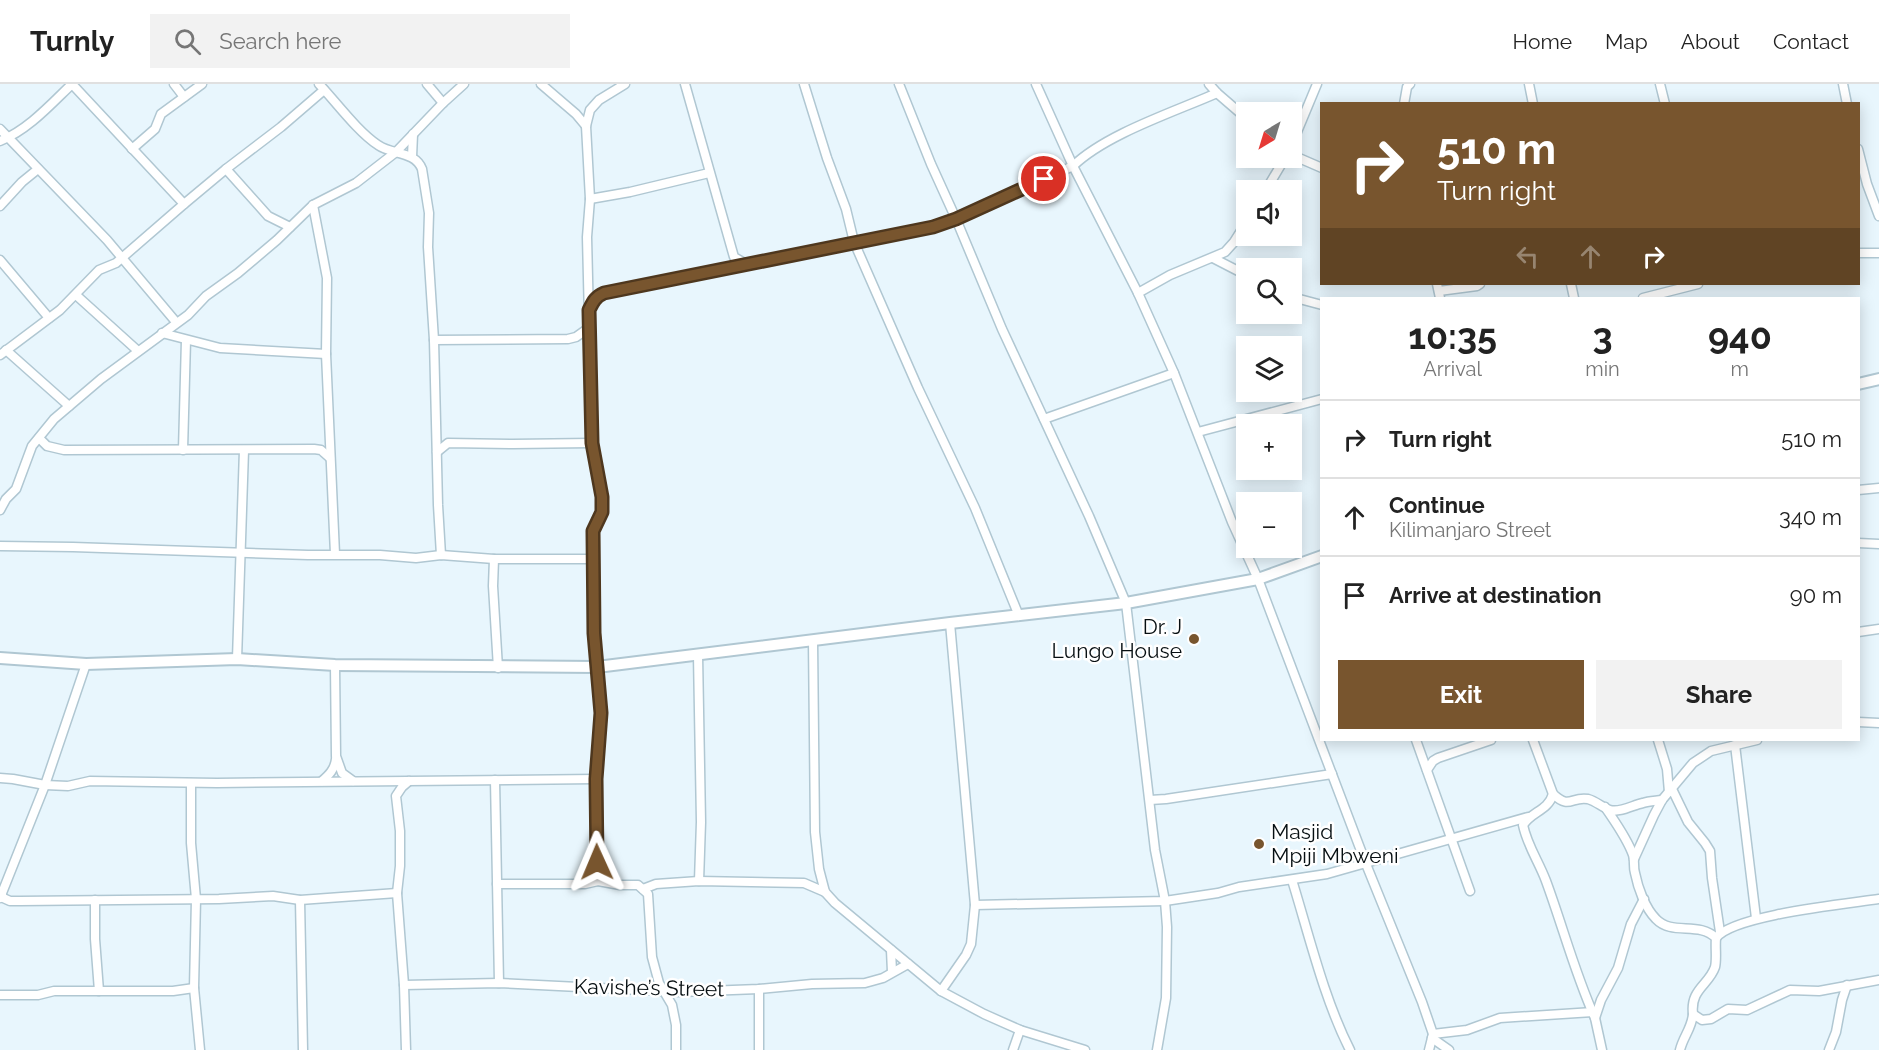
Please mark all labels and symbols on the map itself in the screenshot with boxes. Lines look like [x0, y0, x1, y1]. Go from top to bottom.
north arrow [1236, 102, 1302, 168]
pin [1018, 153, 1069, 204]
place label: Dr. J Lungo House [1051, 614, 1182, 663]
marker: Dr. J Lungo House [1187, 632, 1201, 646]
place label: Masjid Mpiji Mbweni [1271, 819, 1398, 868]
position arrow [565, 830, 629, 894]
marker: Masjid Mpiji Mbweni [1252, 837, 1266, 851]
street label: Kavishe’s Street [574, 974, 724, 1001]

